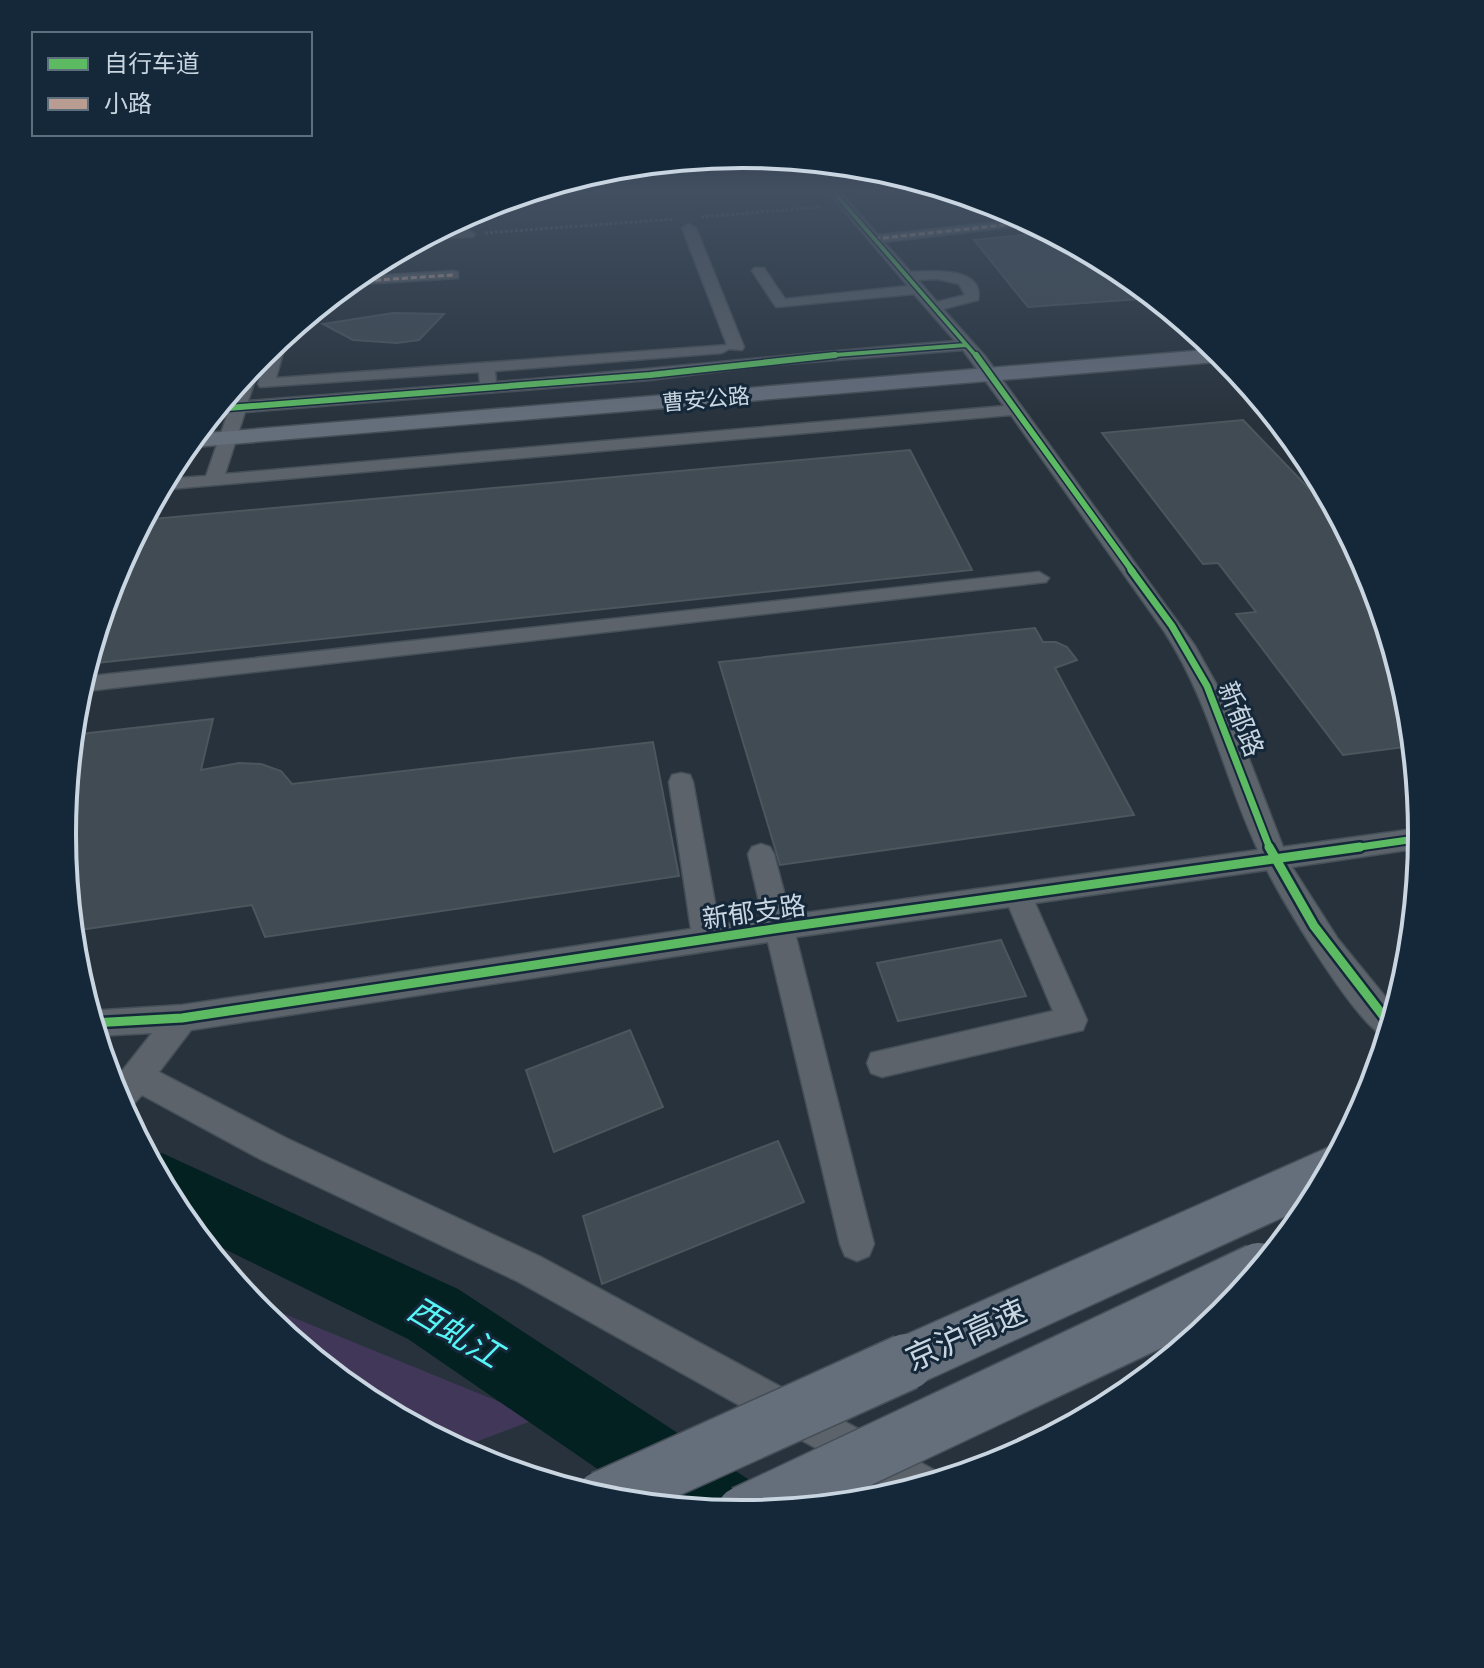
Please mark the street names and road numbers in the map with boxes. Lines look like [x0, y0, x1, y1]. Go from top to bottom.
street label: 曹安公路 [661, 382, 751, 417]
street label: 新郁路 [1212, 677, 1270, 761]
street label: 新郁支路 [700, 889, 808, 935]
street label: 京沪高速 [899, 1291, 1032, 1378]

